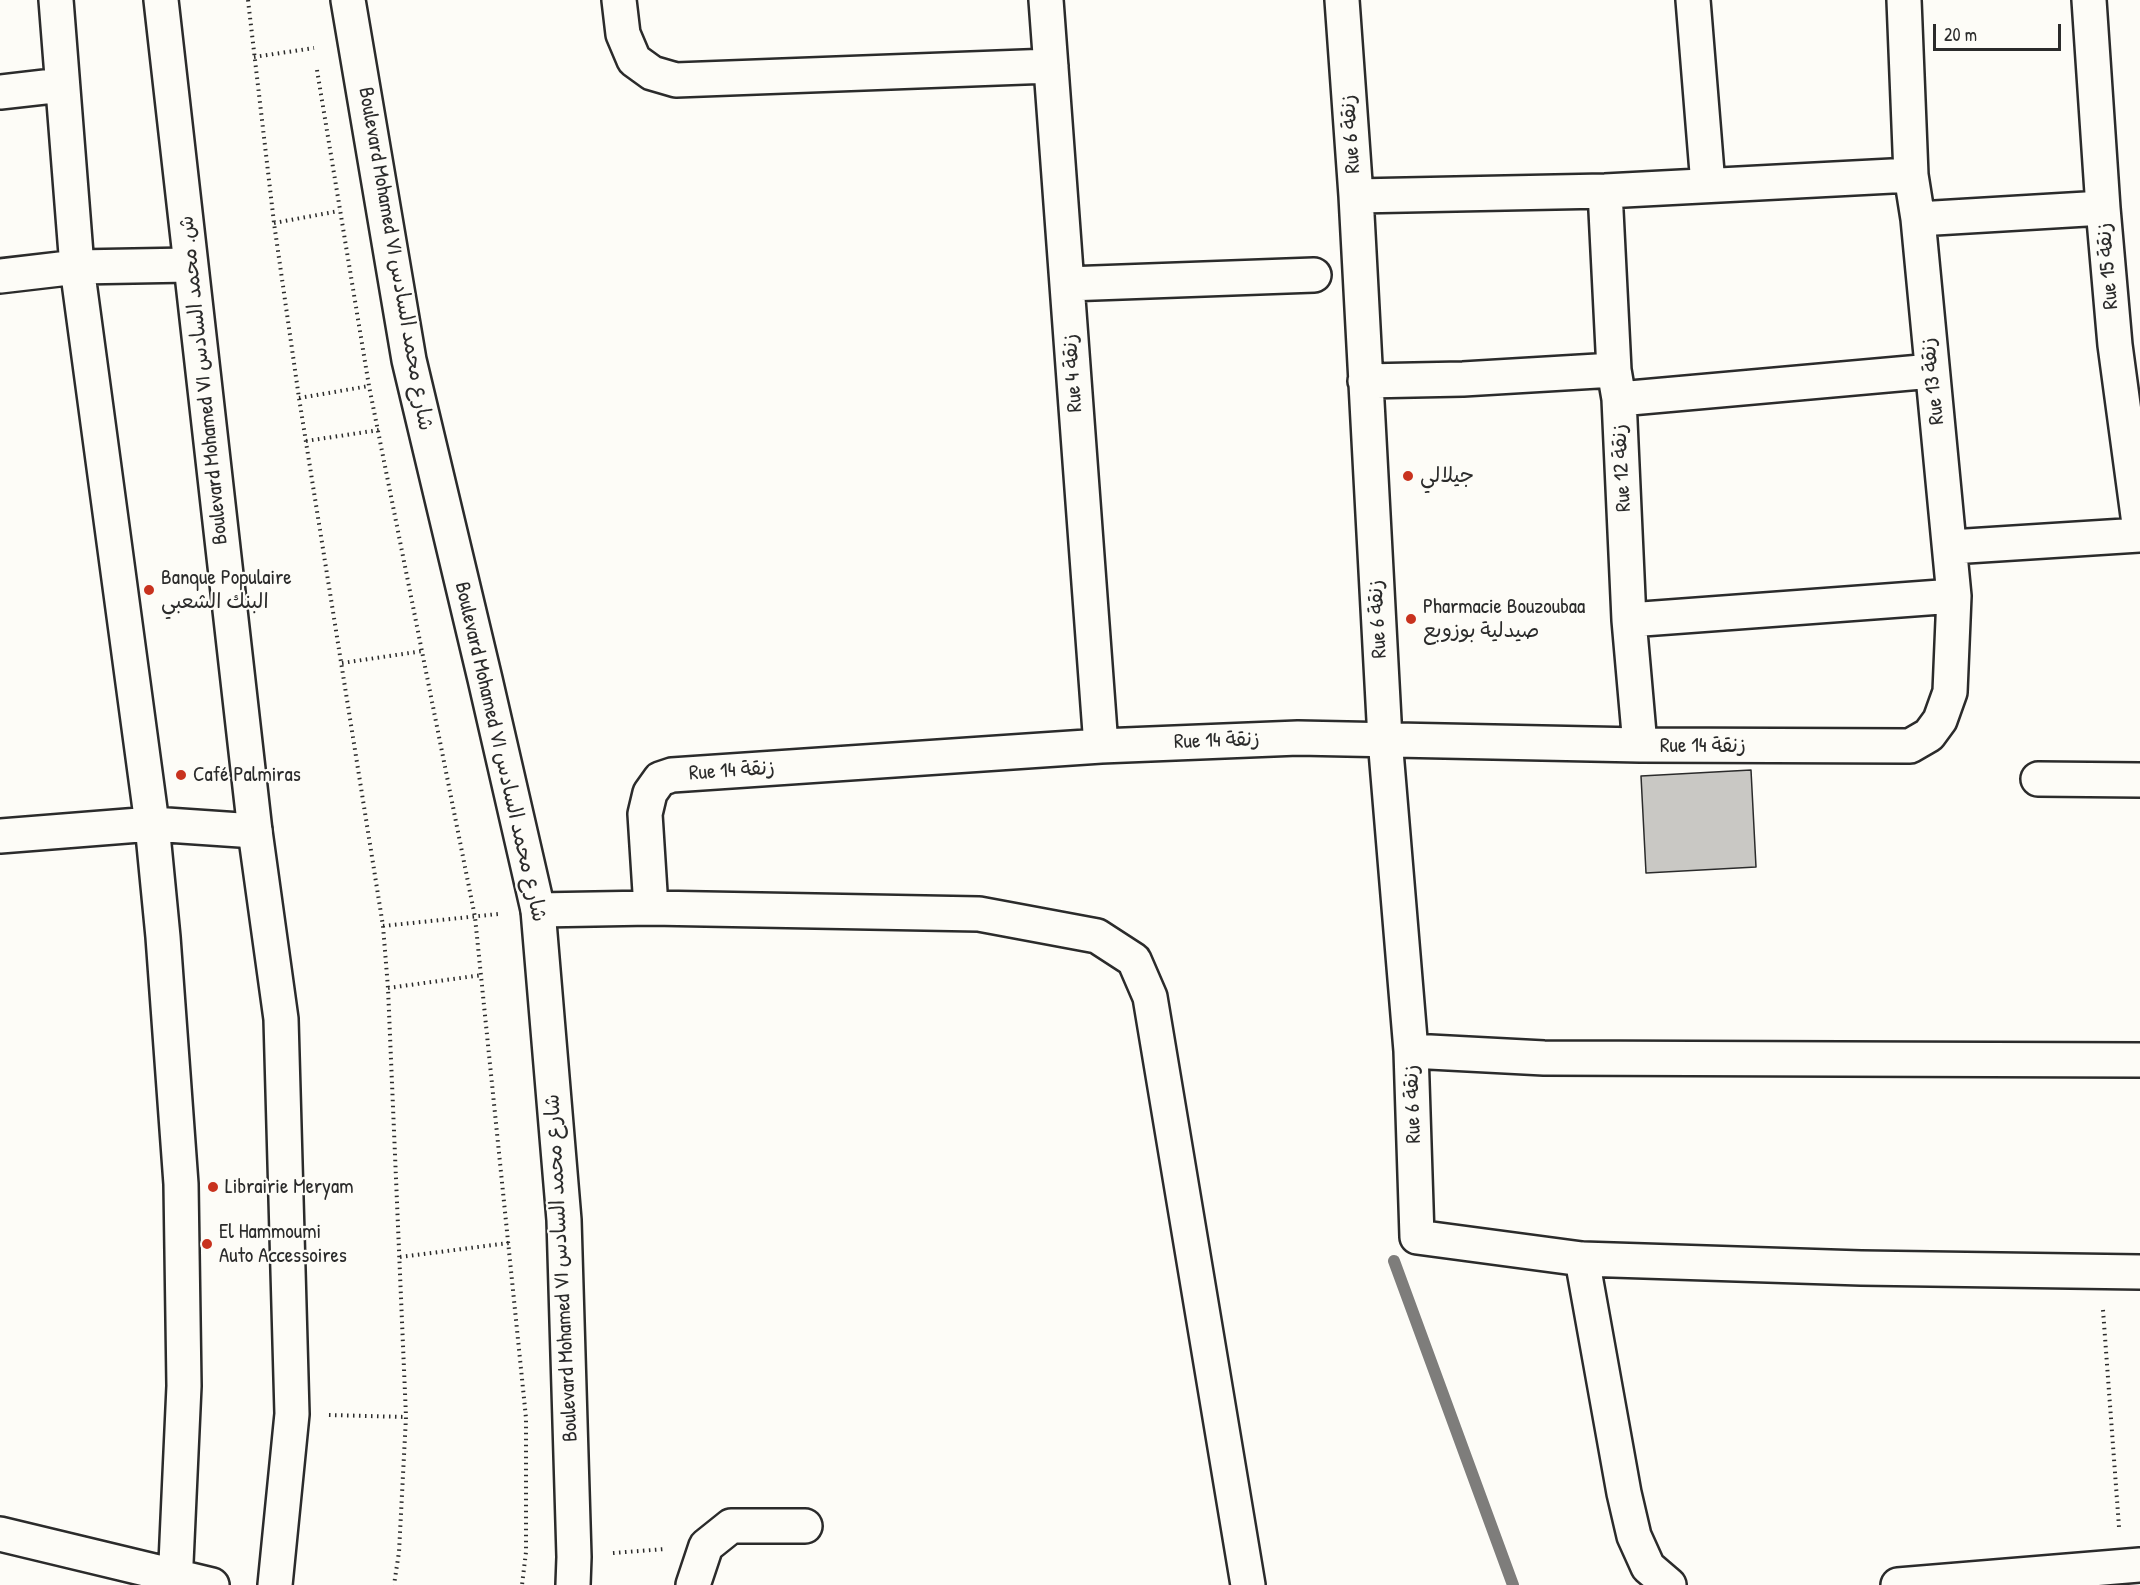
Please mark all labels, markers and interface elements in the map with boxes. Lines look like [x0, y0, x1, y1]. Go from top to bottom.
scale bar [1936, 12, 2064, 50]
text: 20 m [1944, 22, 1977, 47]
street label: Boulevard Mohamed VI شارع محمد السادس [352, 85, 438, 433]
street label: Rue 6 زنقة [1336, 94, 1366, 174]
street label: Boulevard Mohamed VI ش. محمد السادس [174, 214, 234, 546]
street label: Rue 15 زنقة [2092, 222, 2124, 310]
street label: Rue 4 زنقة [1058, 333, 1088, 413]
street label: Rue 13 زنقة [1916, 336, 1950, 426]
street label: Rue 12 زنقة [1607, 423, 1637, 513]
place label: جيلالي [1420, 463, 1474, 489]
marker: جيلالي [1401, 469, 1415, 483]
place label: Banque Populaire البنك الشعبي [161, 565, 292, 615]
street label: Rue 6 زنقة [1363, 579, 1393, 659]
street label: Boulevard Mohamed VI شارع محمد السادس [449, 580, 551, 924]
marker: Banque Populaire البنك الشعبي [142, 583, 156, 597]
place label: Pharmacie Bouzoubaa صيدلية بوزوبع [1423, 594, 1585, 644]
marker: Pharmacie Bouzoubaa صيدلية بوزوبع [1404, 612, 1418, 626]
street label: Rue 14 زنقة [1174, 727, 1260, 755]
street label: Rue 14 زنقة [1660, 733, 1746, 759]
street label: Rue 14 زنقة [688, 755, 776, 787]
place label: Café Palmiras [193, 762, 301, 788]
marker: Café Palmiras [174, 768, 188, 782]
street label: Rue 6 زنقة [1399, 1064, 1427, 1144]
street label: Boulevard Mohamed VI شارع محمد السادس [540, 1093, 584, 1443]
place label: Librairie Meryam [225, 1174, 353, 1200]
marker: Librairie Meryam [206, 1180, 220, 1194]
place label: El Hammoumi Auto Accessoires [219, 1219, 347, 1269]
marker: El Hammoumi Auto Accessoires [200, 1237, 214, 1251]

